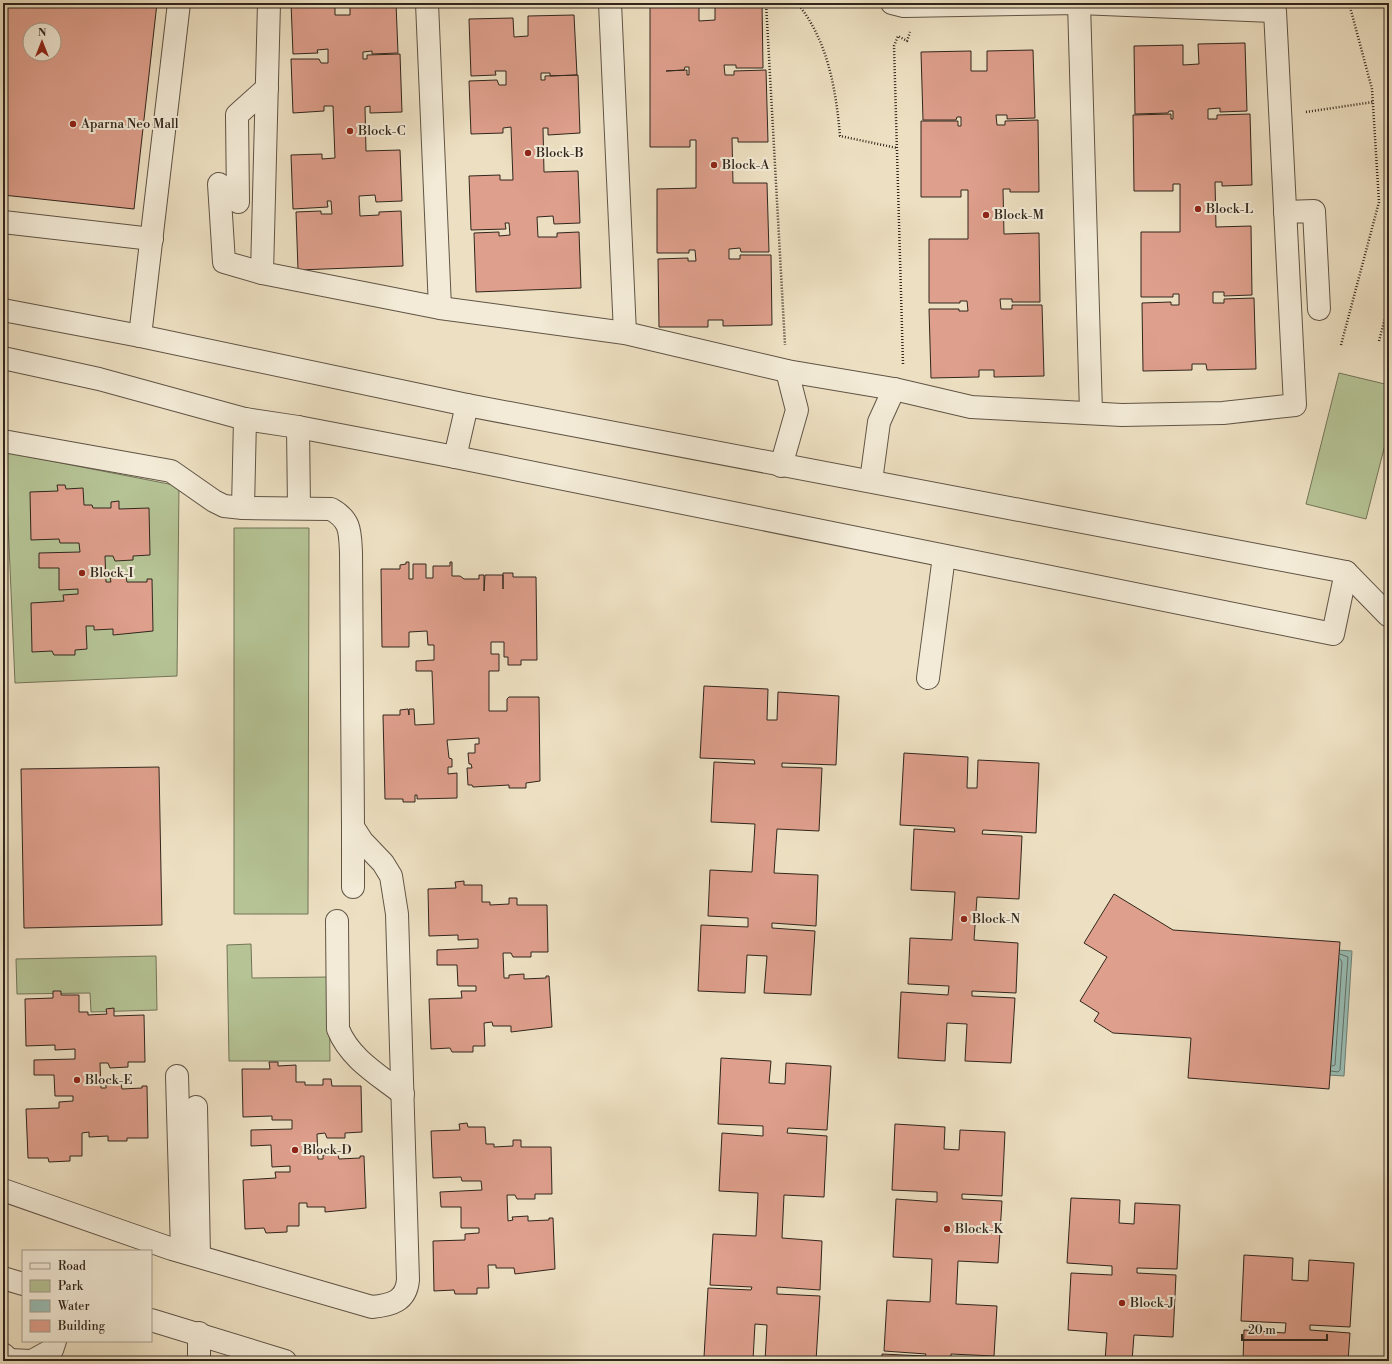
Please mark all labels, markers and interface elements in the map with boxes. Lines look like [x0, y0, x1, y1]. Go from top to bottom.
north arrow [22, 22, 62, 62]
text: N [38, 26, 47, 40]
place label: Aparna Neo Mall [80, 116, 179, 132]
marker: Aparna Neo Mall [68, 119, 78, 129]
place label: Block-C [357, 123, 406, 139]
marker: Block-C [345, 126, 355, 136]
place label: Block-B [535, 145, 584, 161]
marker: Block-B [523, 148, 533, 158]
place label: Block-A [721, 157, 770, 173]
marker: Block-A [709, 160, 719, 170]
place label: Block-L [1205, 201, 1254, 217]
marker: Block-L [1193, 204, 1203, 214]
place label: Block-M [993, 207, 1045, 223]
marker: Block-M [981, 210, 991, 220]
place label: Block-I [89, 565, 134, 581]
marker: Block-I [77, 568, 87, 578]
place label: Block-N [971, 911, 1021, 927]
marker: Block-N [959, 914, 969, 924]
place label: Block-E [84, 1072, 133, 1088]
marker: Block-E [72, 1075, 82, 1085]
place label: Block-D [302, 1142, 352, 1158]
marker: Block-D [290, 1145, 300, 1155]
place label: Block-K [954, 1221, 1005, 1237]
marker: Block-K [942, 1224, 952, 1234]
legend [22, 1250, 152, 1342]
text: Road [58, 1259, 86, 1274]
text: Park [58, 1279, 84, 1294]
place label: Block-J [1129, 1295, 1174, 1311]
marker: Block-J [1117, 1298, 1127, 1308]
text: Water [57, 1299, 90, 1314]
scale bar [1242, 1316, 1327, 1342]
text: Building [57, 1319, 106, 1334]
text: 20 m [1248, 1323, 1276, 1338]

